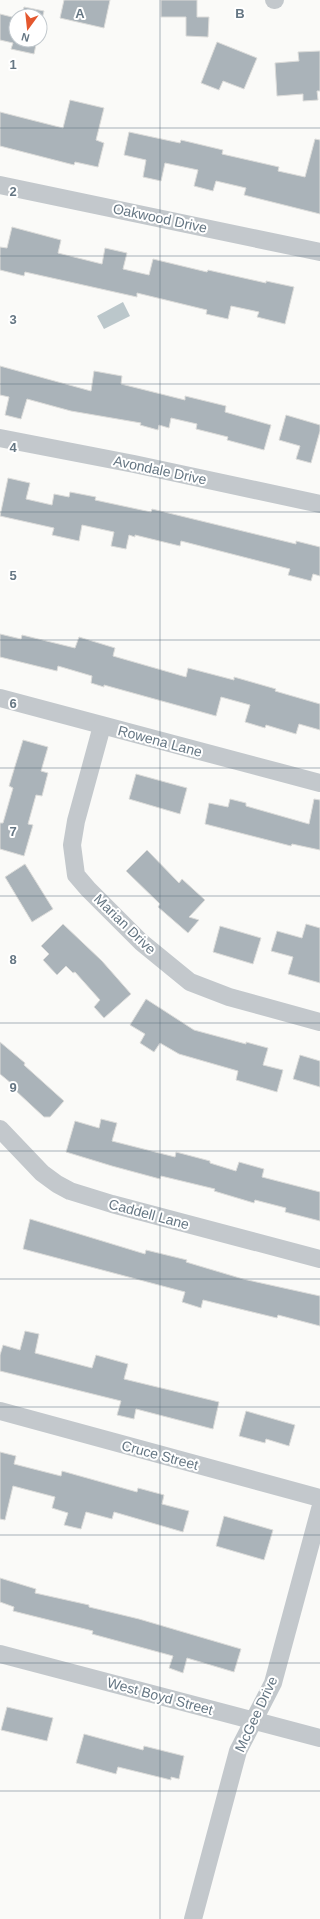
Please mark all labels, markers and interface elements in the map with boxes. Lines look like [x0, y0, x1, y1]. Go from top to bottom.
text: A [75, 6, 85, 21]
text: B [235, 6, 245, 21]
north arrow [8, 8, 48, 48]
text: N [20, 31, 31, 44]
text: 1 [9, 57, 17, 72]
text: 2 [9, 184, 17, 199]
street label: Oakwood Drive [112, 200, 209, 236]
text: 3 [9, 312, 17, 327]
text: 4 [9, 440, 17, 455]
street label: Avondale Drive [112, 452, 208, 488]
text: 5 [9, 568, 17, 583]
text: 6 [9, 696, 17, 711]
street label: Rowena Lane [116, 722, 204, 760]
text: 7 [9, 824, 17, 839]
street label: Marian Drive [91, 891, 159, 957]
text: 8 [9, 952, 17, 967]
text: 9 [9, 1080, 17, 1095]
street label: Caddell Lane [107, 1196, 191, 1232]
street label: Cruce Street [120, 1437, 200, 1473]
street label: McGee Drive [231, 1673, 281, 1754]
street label: West Boyd Street [105, 1674, 215, 1718]

